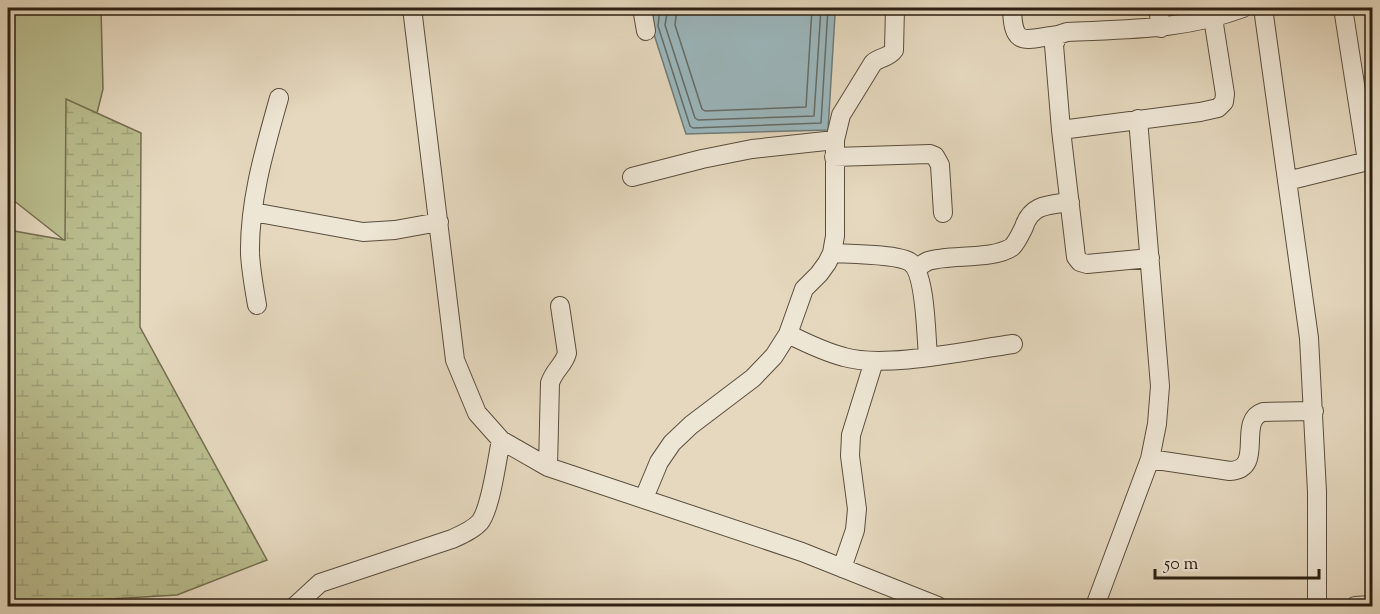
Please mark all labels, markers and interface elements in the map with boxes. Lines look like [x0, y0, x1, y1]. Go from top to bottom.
scale bar [1155, 542, 1318, 580]
text: 50 m [1163, 552, 1199, 578]

